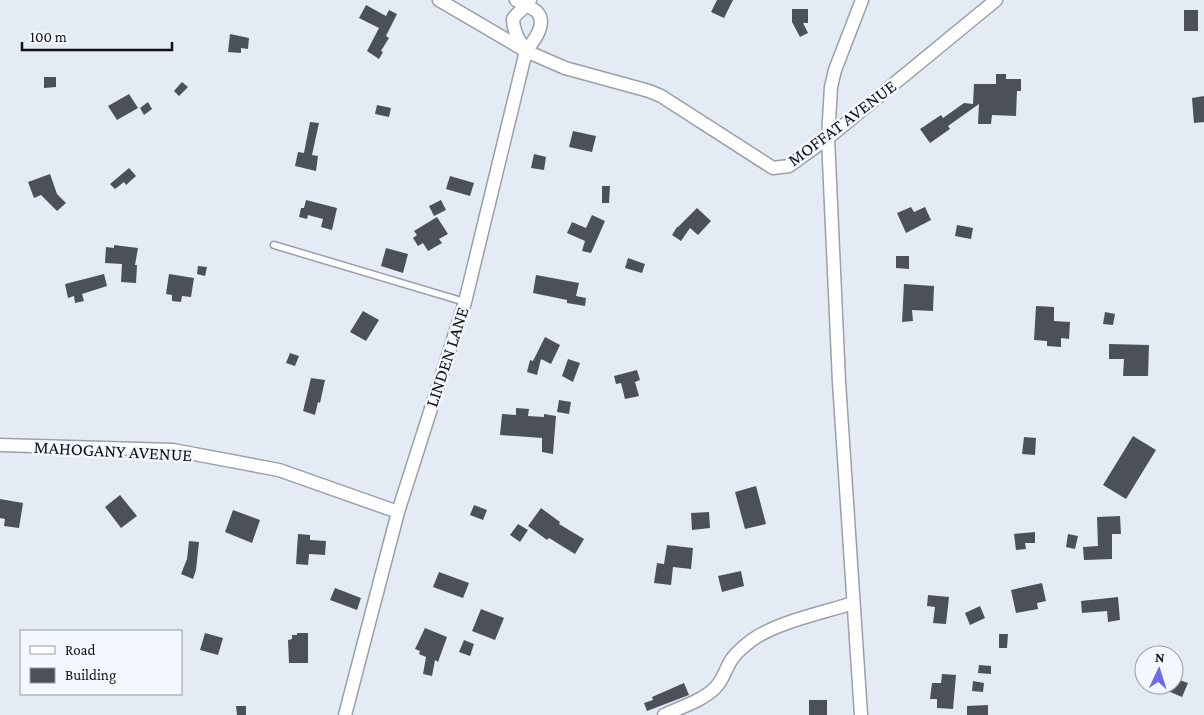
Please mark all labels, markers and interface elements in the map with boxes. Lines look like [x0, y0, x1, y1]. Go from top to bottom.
scale bar [22, 20, 172, 52]
text: 100 m [30, 29, 67, 45]
street label: MOFFAT AVENUE [784, 76, 900, 170]
street label: LINDEN LANE [421, 304, 473, 410]
street label: MAHOGANY AVENUE [33, 437, 193, 465]
legend [20, 630, 182, 695]
text: Road [65, 642, 96, 658]
north arrow [1134, 645, 1184, 695]
text: N [1155, 649, 1166, 665]
text: Building [65, 667, 116, 684]

